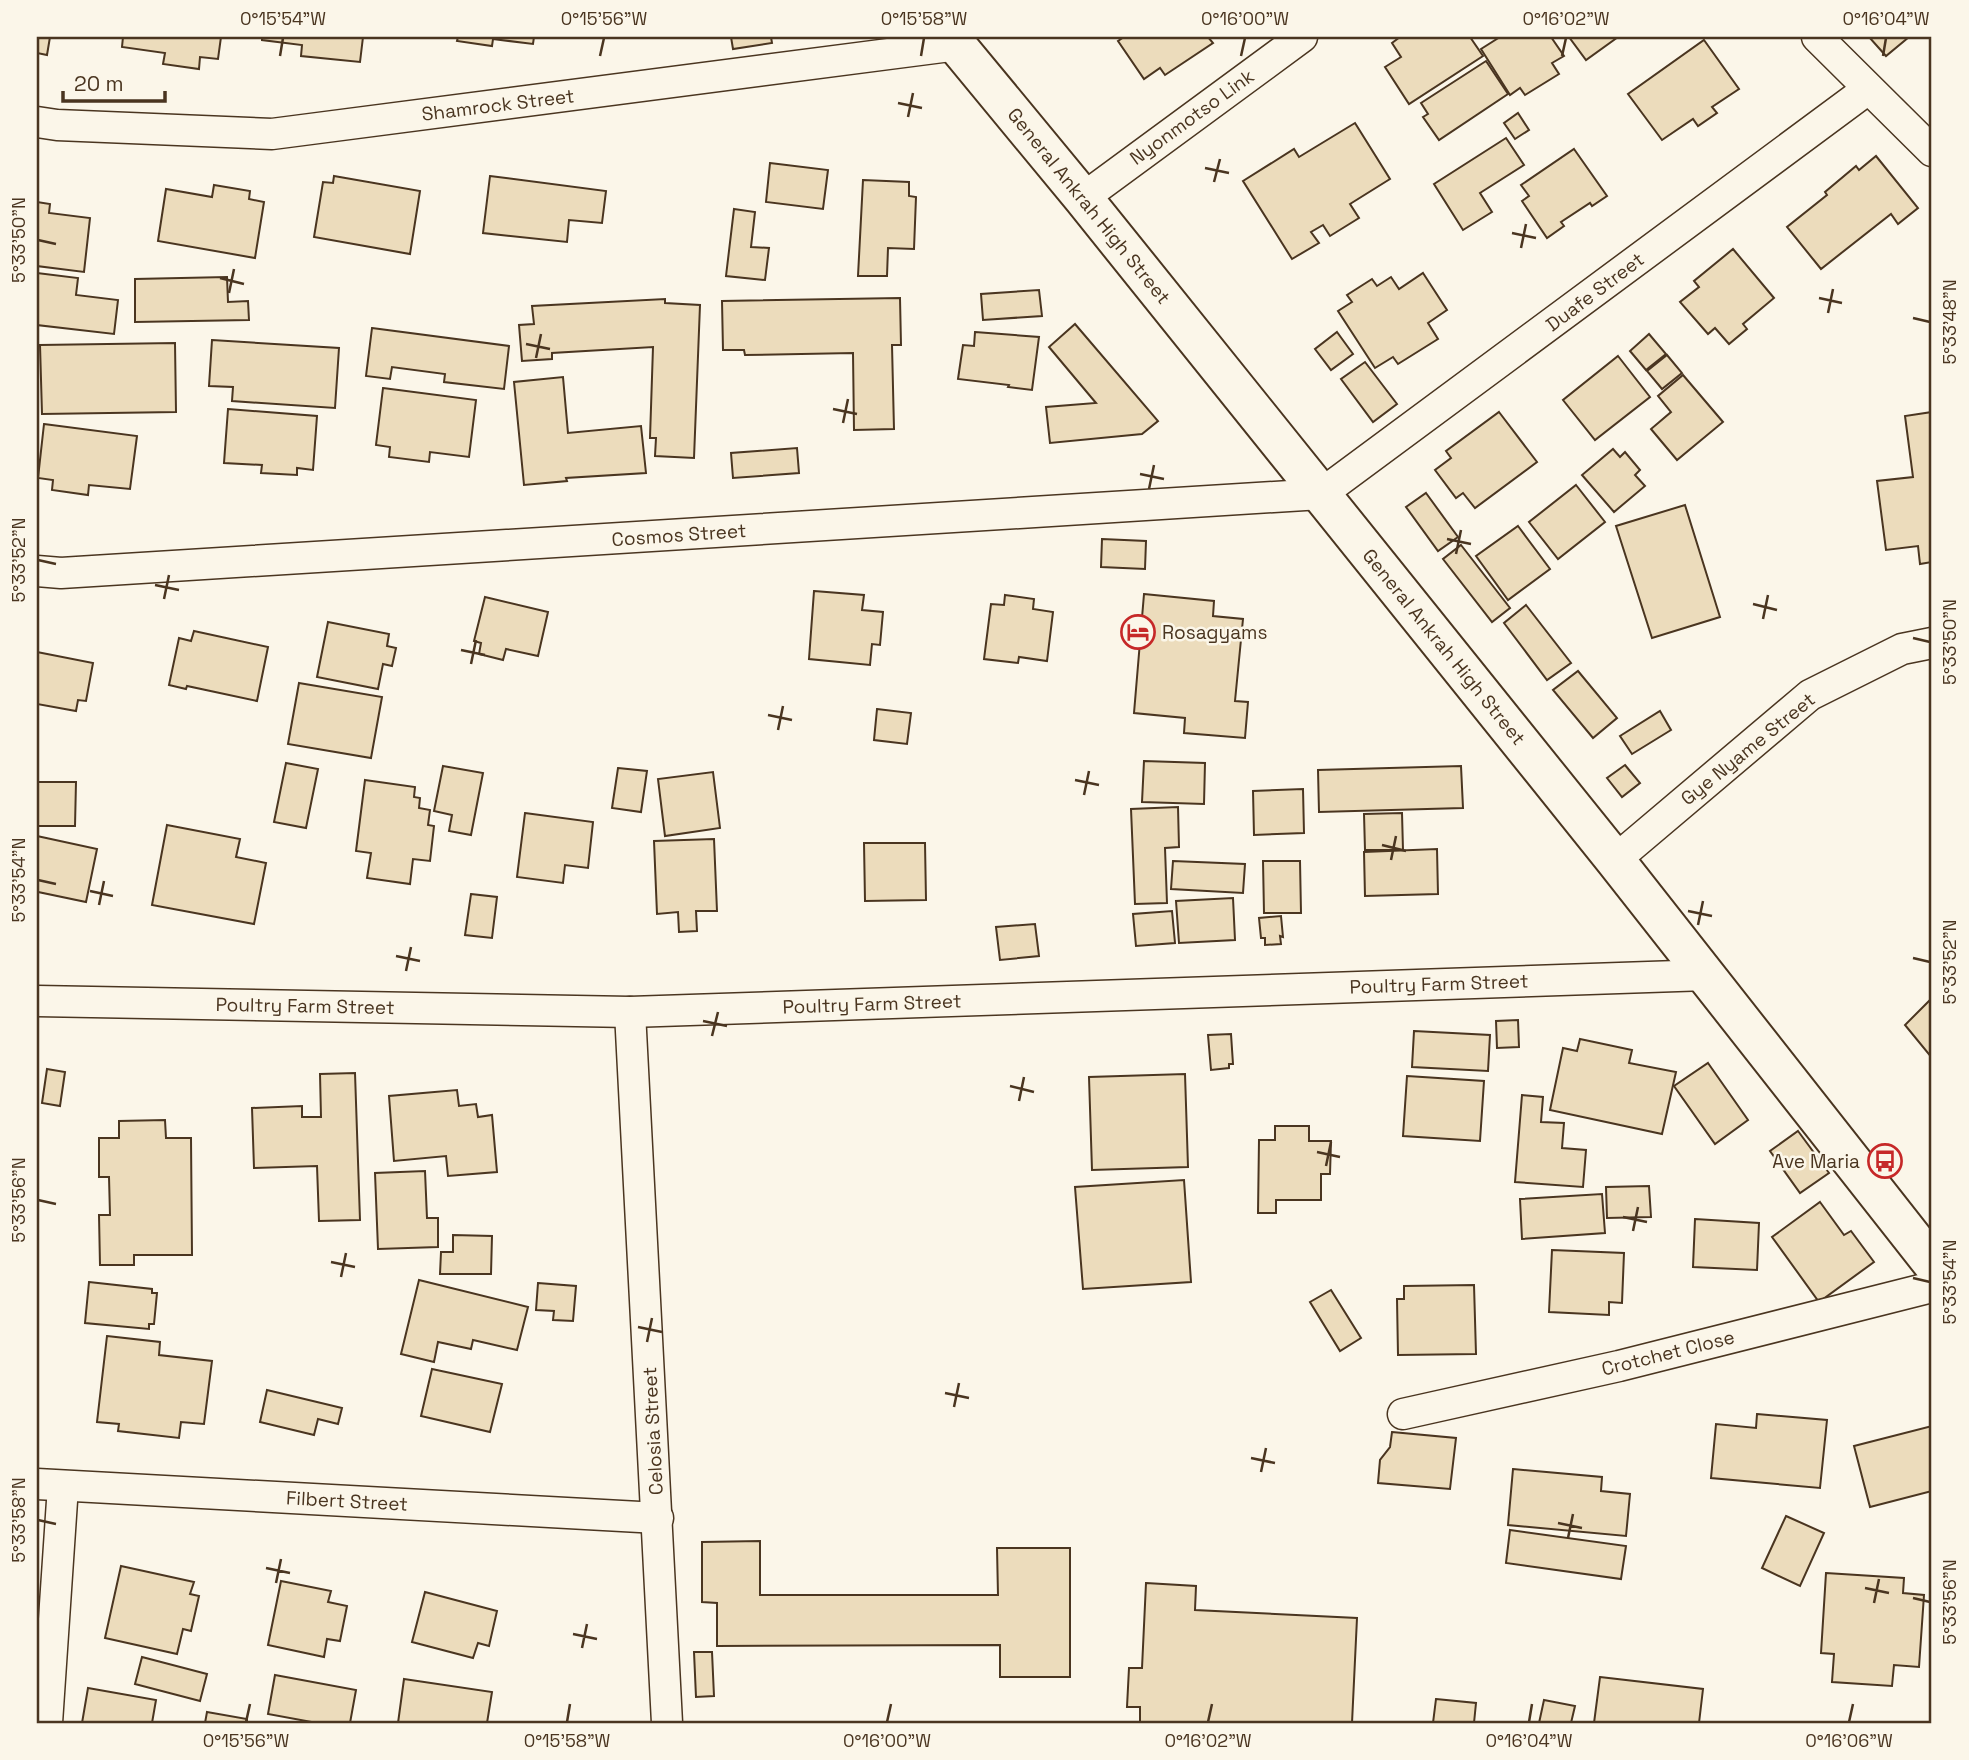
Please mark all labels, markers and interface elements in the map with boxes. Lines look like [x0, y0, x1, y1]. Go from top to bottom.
text: 0°15'54"W [240, 7, 326, 30]
text: 0°15'56"W [561, 7, 647, 30]
text: 0°15'58"W [881, 7, 968, 30]
text: 0°16'00"W [1201, 7, 1289, 30]
text: 0°16'02"W [1522, 7, 1610, 30]
text: 0°16'04"W [1843, 7, 1930, 30]
scale bar [63, 60, 164, 104]
street label: Nyonmotso Link [1125, 64, 1259, 170]
text: 20 m [74, 70, 124, 97]
street label: Shamrock Street [420, 83, 576, 127]
street label: General Ankrah High Street [1002, 103, 1176, 309]
text: 5°33'50"N [7, 197, 30, 283]
street label: Duafe Street [1541, 247, 1649, 337]
text: 5°33'48"N [1938, 279, 1961, 365]
text: 5°33'52"N [7, 518, 30, 603]
street label: Cosmos Street [611, 518, 747, 552]
street label: General Ankrah High Street [1357, 544, 1531, 750]
text: 5°33'50"N [1938, 599, 1961, 685]
hotel icon: Rosagyams [1119, 613, 1157, 651]
place label: Rosagyams [1162, 620, 1267, 645]
street label: Gye Nyame Street [1676, 687, 1820, 811]
text: 5°33'54"N [7, 838, 30, 922]
text: 5°33'52"N [1938, 920, 1961, 1005]
street label: Poultry Farm Street [1349, 968, 1529, 1000]
street label: Poultry Farm Street [782, 988, 962, 1020]
street label: Poultry Farm Street [215, 992, 395, 1020]
bus stop icon: Ave Maria [1866, 1142, 1904, 1180]
place label: Ave Maria [1772, 1149, 1860, 1174]
text: 5°33'56"N [7, 1157, 30, 1243]
text: 5°33'54"N [1938, 1240, 1961, 1324]
street label: Crotchet Close [1599, 1324, 1737, 1382]
street label: Celosia Street [637, 1366, 669, 1496]
text: 5°33'58"N [7, 1477, 30, 1563]
street label: Filbert Street [285, 1485, 409, 1517]
text: 5°33'56"N [1938, 1559, 1961, 1645]
text: 0°15'56"W [203, 1729, 289, 1752]
text: 0°15'58"W [524, 1729, 611, 1752]
text: 0°16'00"W [843, 1729, 931, 1752]
text: 0°16'02"W [1164, 1729, 1252, 1752]
text: 0°16'04"W [1486, 1729, 1573, 1752]
text: 0°16'06"W [1805, 1729, 1893, 1752]

